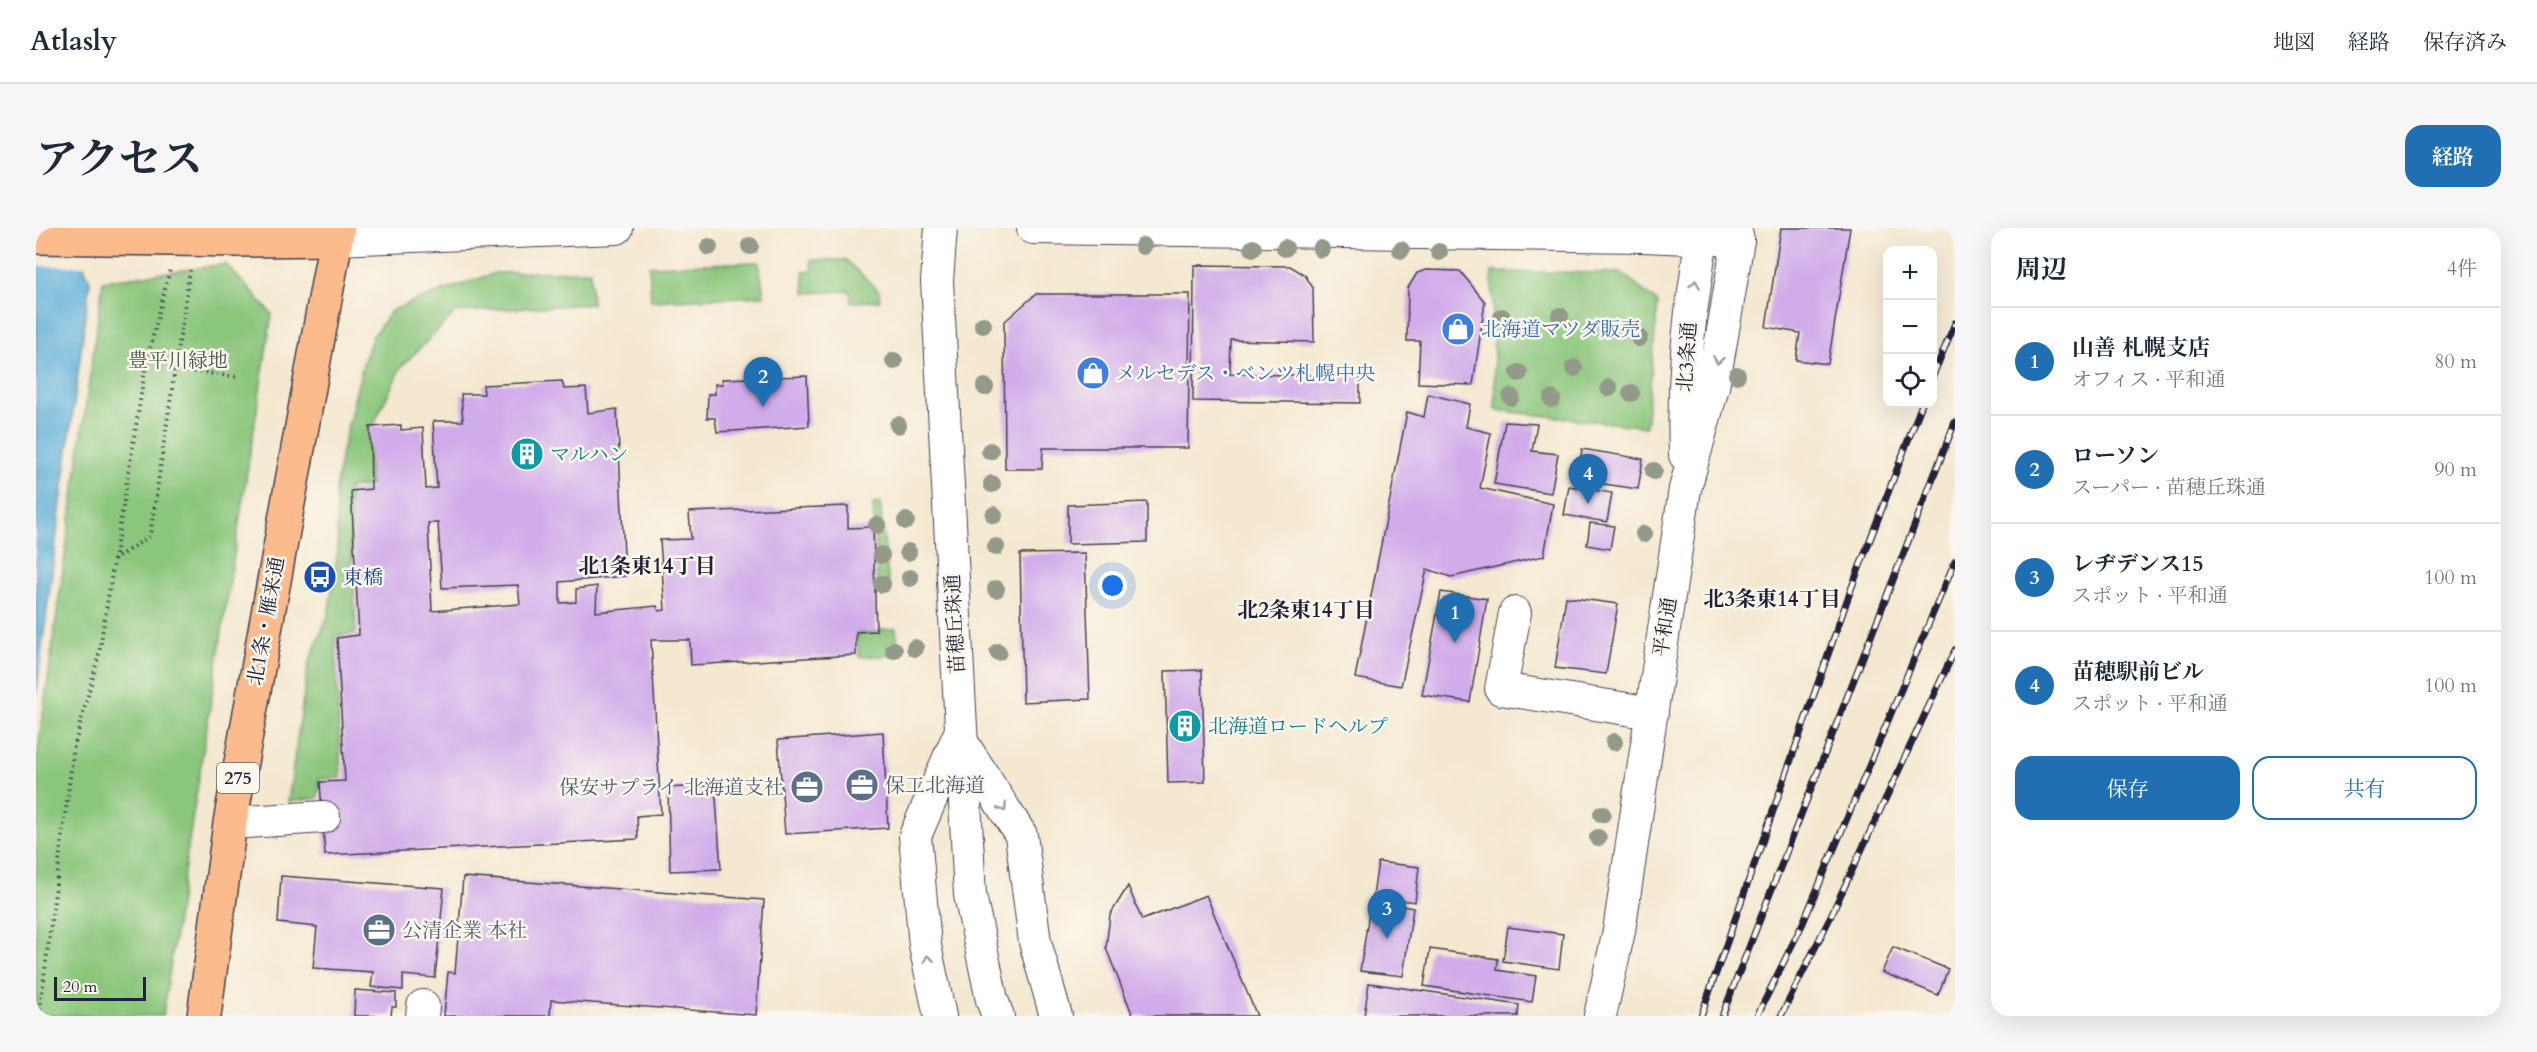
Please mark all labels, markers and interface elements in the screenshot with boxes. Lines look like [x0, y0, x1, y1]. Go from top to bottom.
text: Atlasly [30, 22, 117, 60]
text: 地図 [2273, 28, 2315, 57]
text: 経路 [2348, 28, 2390, 57]
text: 保存済み [2423, 28, 2507, 57]
button: 経路 [2405, 125, 2501, 187]
text: アクセス [36, 131, 203, 188]
map controls [1883, 246, 1937, 408]
button: + [1883, 246, 1937, 300]
text: 周辺 [2015, 252, 2067, 287]
text: 4件 [2447, 255, 2477, 282]
one-way arrow [1688, 279, 1700, 289]
button: − [1883, 300, 1937, 354]
shop icon: 北海道マツダ販売 [1440, 311, 1476, 347]
place label: 北海道マツダ販売 [1481, 316, 1640, 343]
street label: 北3条通 [1671, 321, 1703, 393]
text: 山善 札幌支店 [2072, 333, 2210, 363]
park label: 豊平川緑地 [128, 347, 228, 374]
text: 1 [2029, 348, 2040, 375]
text: 80 m [2434, 348, 2477, 375]
button: locate [1883, 354, 1937, 408]
shop icon: メルセデス・ベンツ札幌中央 [1075, 355, 1111, 391]
one-way arrow [1712, 355, 1725, 365]
pin: 2 [744, 358, 782, 407]
place label: メルセデス・ベンツ札幌中央 [1116, 360, 1375, 387]
text: オフィス · 平和通 [2072, 366, 2226, 393]
building icon: マルハン [509, 436, 545, 472]
place label: マルハン [550, 441, 629, 468]
text: ローソン [2072, 441, 2159, 471]
pin: 4 [1568, 454, 1608, 504]
text: 2 [2029, 456, 2040, 483]
text: 90 m [2434, 456, 2477, 483]
text: スーパー · 苗穂丘珠通 [2072, 474, 2266, 501]
text: レヂデンス15 [2072, 549, 2203, 579]
district label: 北1条東14丁目 [578, 552, 716, 581]
street label: 北1条・雁来通 [241, 555, 291, 687]
bus stop icon: 東橋 [302, 559, 338, 595]
place label: 東橋 [343, 564, 383, 591]
text: 3 [2029, 564, 2040, 591]
text: 100 m [2424, 564, 2477, 591]
your location [1098, 571, 1127, 600]
street label: 苗穂丘珠通 [939, 573, 971, 675]
text: スポット · 平和通 [2072, 582, 2228, 609]
district label: 北3条東14丁目 [1703, 585, 1841, 614]
pin: 1 [1436, 594, 1474, 643]
street label: 平和通 [1647, 595, 1683, 659]
district label: 北2条東14丁目 [1237, 596, 1375, 625]
text: 苗穂駅前ビル [2072, 657, 2204, 687]
text: 4 [2029, 672, 2040, 699]
text: 100 m [2424, 672, 2477, 699]
text: スポット · 平和通 [2072, 690, 2228, 717]
building icon: 北海道ロードヘルプ [1167, 708, 1203, 744]
place label: 北海道ロードヘルプ [1208, 713, 1388, 740]
button: 保存 [2015, 756, 2240, 820]
button: 共有 [2252, 756, 2477, 820]
road number: 275 [217, 763, 259, 793]
office icon: 保工北海道 [844, 767, 880, 803]
office icon: 保安サプライ 北海道支社 [789, 769, 825, 805]
place label: 保工北海道 [885, 772, 985, 799]
place label: 保安サプライ 北海道支社 [559, 774, 784, 801]
one-way arrow [996, 802, 1008, 812]
pin: 3 [1368, 890, 1406, 939]
office icon: 公清企業 本社 [361, 912, 397, 948]
place label: 公清企業 本社 [402, 917, 527, 944]
one-way arrow [922, 954, 935, 964]
scale bar [54, 974, 146, 1002]
text: 20 m [63, 976, 97, 998]

